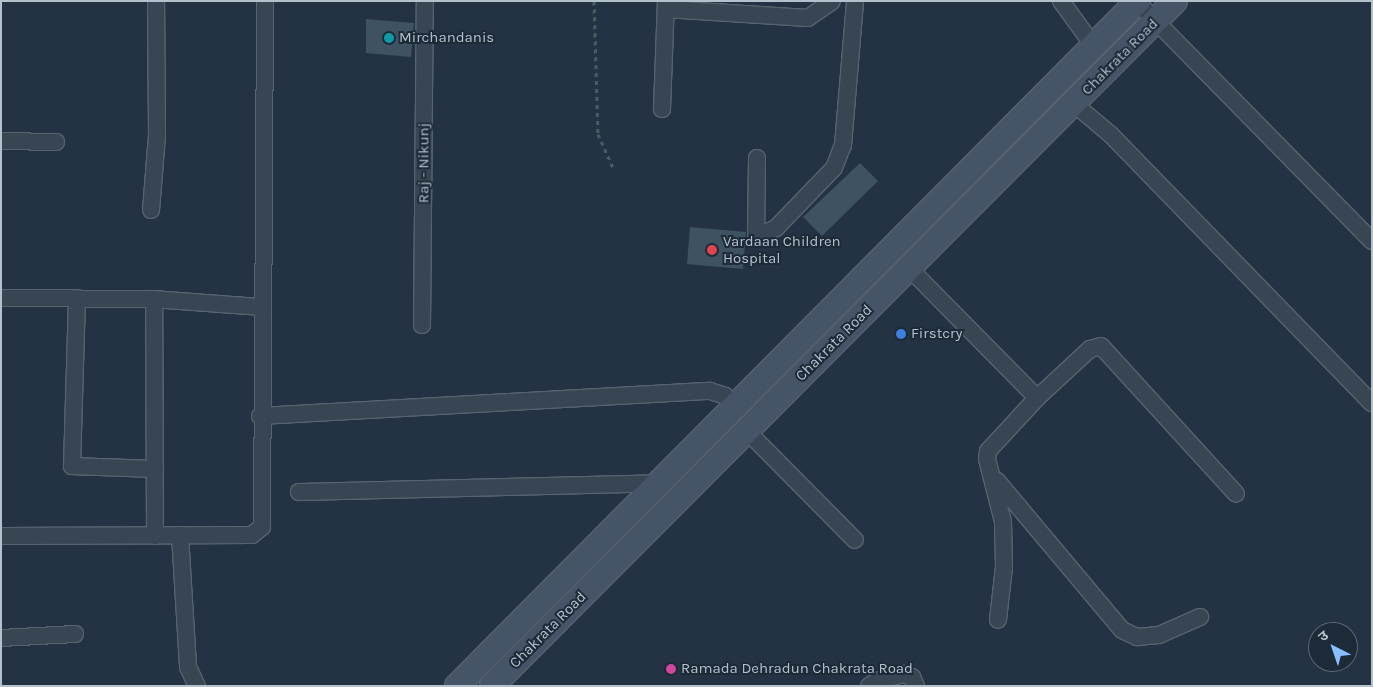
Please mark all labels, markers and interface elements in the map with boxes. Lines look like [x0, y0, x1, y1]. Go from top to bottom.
street label: Chakrata Road [1078, 15, 1162, 99]
place label: Mirchandanis [399, 29, 494, 47]
marker: Mirchandanis [383, 32, 395, 44]
street label: Raj - Nikunj [415, 123, 433, 203]
place label: Vardaan Children Hospital [723, 232, 841, 267]
marker: Vardaan Children Hospital [705, 243, 719, 257]
street label: Chakrata Road [792, 301, 876, 385]
place label: Firstcry [911, 325, 962, 343]
marker: Firstcry [895, 328, 907, 340]
street label: Chakrata Road [506, 588, 590, 672]
north arrow [1308, 622, 1358, 672]
text: उ [1315, 627, 1332, 645]
place label: Ramada Dehradun Chakrata Road [681, 660, 913, 678]
marker: Ramada Dehradun Chakrata Road [665, 663, 677, 675]

